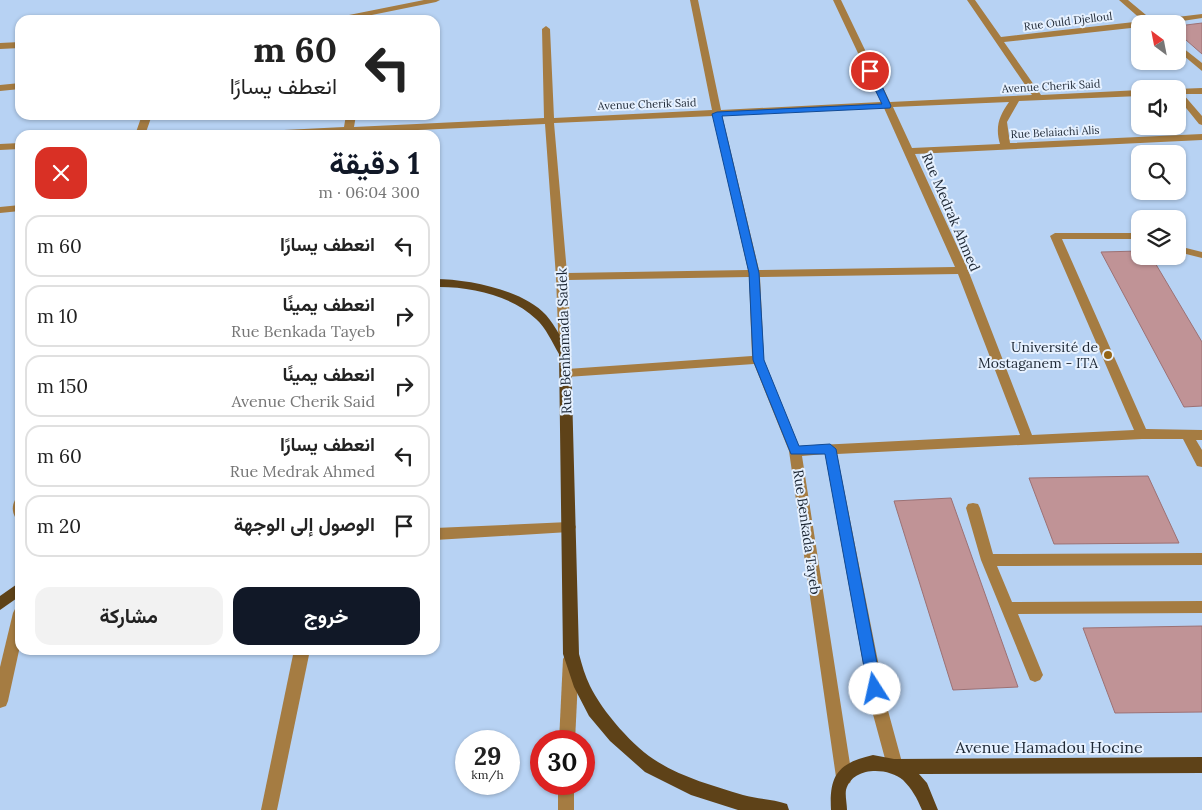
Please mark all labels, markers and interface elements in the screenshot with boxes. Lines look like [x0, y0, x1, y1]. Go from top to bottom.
street label: Rue Ould Djelloul [1023, 9, 1113, 33]
north arrow [1131, 15, 1186, 70]
map controls [1131, 15, 1186, 265]
text: 60 m [253, 27, 337, 72]
icon: left [355, 35, 420, 100]
pin [849, 50, 891, 92]
icon: arrive [856, 57, 884, 85]
text: انعطف يسارًا [230, 72, 337, 100]
street label: Avenue Cherik Said [1000, 76, 1101, 96]
button: sound [1131, 80, 1186, 135]
street label: Avenue Cherik Said [596, 95, 697, 113]
street label: Rue Belaiachi Alis [1010, 123, 1100, 141]
text: 1 دقيقة [329, 144, 420, 182]
button: search [1131, 145, 1186, 200]
button: close [35, 147, 87, 199]
street label: Rue Medrak Ahmed [918, 150, 984, 274]
text: 300 m · 06:04 [318, 182, 420, 202]
button: layers [1131, 210, 1186, 265]
text: انعطف يسارًا [280, 232, 375, 256]
icon: left [390, 232, 418, 260]
text: 60 m [37, 234, 82, 258]
street label: Rue Benhamada Sadek [552, 267, 576, 415]
text: انعطف يمينًا [282, 292, 375, 316]
icon: right [390, 302, 418, 330]
text: 10 m [37, 304, 78, 328]
text: Rue Benkada Tayeb [231, 321, 375, 341]
place label: Université de Mostaganem - ITA [978, 338, 1098, 372]
marker: Université de Mostaganem - ITA [1102, 349, 1114, 361]
text: انعطف يمينًا [282, 362, 375, 386]
icon: right [390, 372, 418, 400]
text: 150 m [37, 374, 88, 398]
text: Avenue Cherik Said [231, 391, 375, 411]
text: انعطف يسارًا [280, 432, 375, 456]
icon: left [390, 442, 418, 470]
text: 60 m [37, 444, 82, 468]
text: Rue Medrak Ahmed [230, 461, 375, 481]
street label: Rue Benkada Tayeb [789, 468, 825, 596]
text: الوصول إلى الوجهة [234, 512, 375, 536]
icon: arrive [390, 512, 418, 540]
text: 20 m [37, 514, 81, 538]
button: مشاركة [35, 587, 223, 645]
button: خروج [233, 587, 420, 645]
position arrow [848, 662, 900, 714]
speed limit sign: 30 [530, 730, 595, 795]
street label: Avenue Hamadou Hocine [954, 737, 1143, 757]
text: 29 [474, 740, 501, 772]
text: km/h [471, 767, 504, 782]

